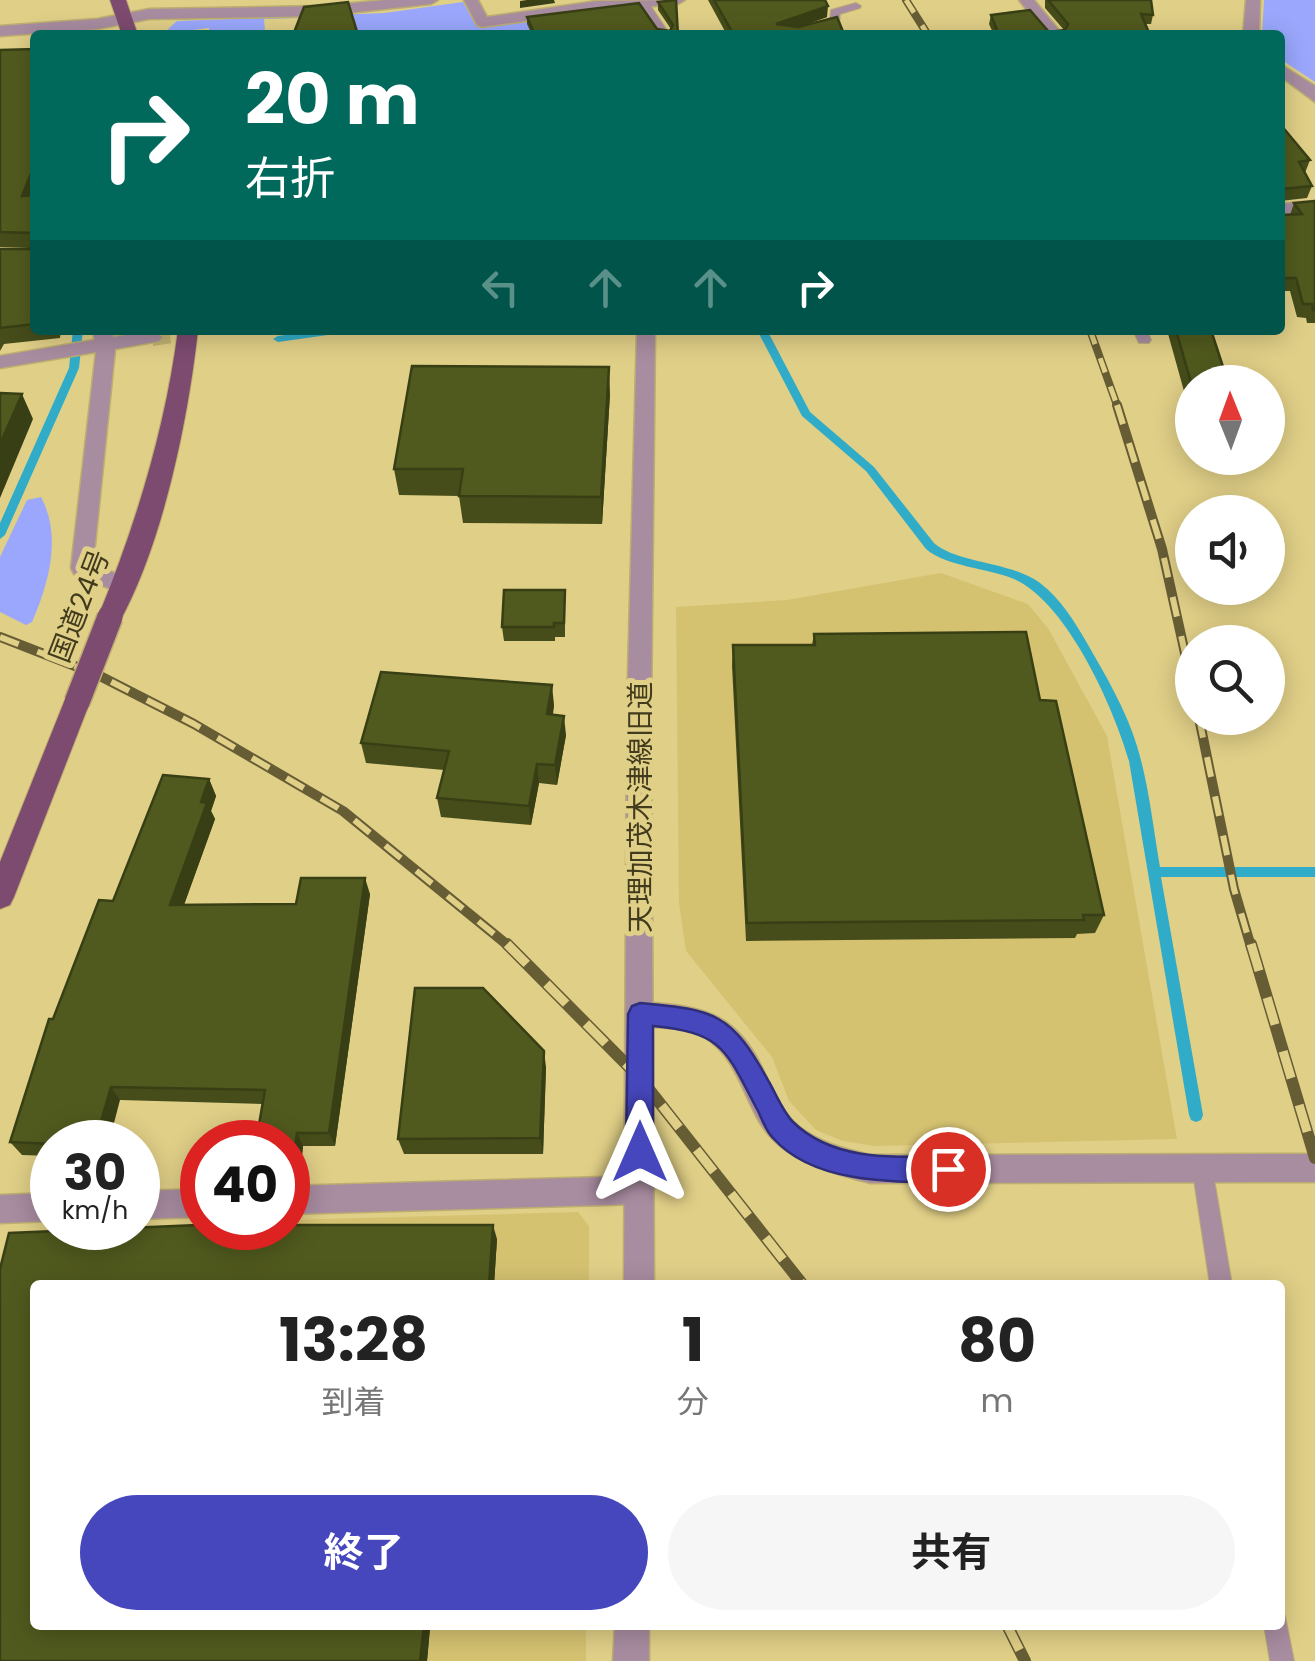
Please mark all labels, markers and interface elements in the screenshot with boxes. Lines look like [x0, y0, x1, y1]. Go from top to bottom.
text: 20 m [245, 50, 420, 149]
icon: right [80, 70, 210, 200]
text: 右折 [245, 147, 335, 210]
icon: left [473, 260, 528, 315]
icon: ahead [578, 260, 633, 315]
icon: ahead [683, 260, 738, 315]
icon: right [788, 260, 843, 315]
north arrow [1175, 365, 1285, 475]
map controls [1175, 365, 1285, 735]
button: sound [1175, 495, 1285, 605]
street label: 国道24号 [40, 544, 119, 668]
button: search [1175, 625, 1285, 735]
street label: 天理加茂木津線旧道 [621, 681, 660, 933]
position arrow [588, 1100, 692, 1204]
speed limit sign: 40 [180, 1120, 310, 1250]
pin [906, 1127, 991, 1212]
text: 30 [64, 1137, 126, 1208]
icon: arrive [921, 1142, 976, 1197]
text: km/h [62, 1193, 128, 1228]
text: 13:28 [279, 1298, 428, 1382]
text: 1 [682, 1298, 704, 1382]
text: 80 [958, 1299, 1036, 1383]
text: m [981, 1378, 1014, 1423]
text: 到着 [322, 1379, 386, 1424]
text: 分 [677, 1379, 709, 1424]
button: 終了 [80, 1495, 648, 1610]
button: 共有 [668, 1495, 1235, 1610]

